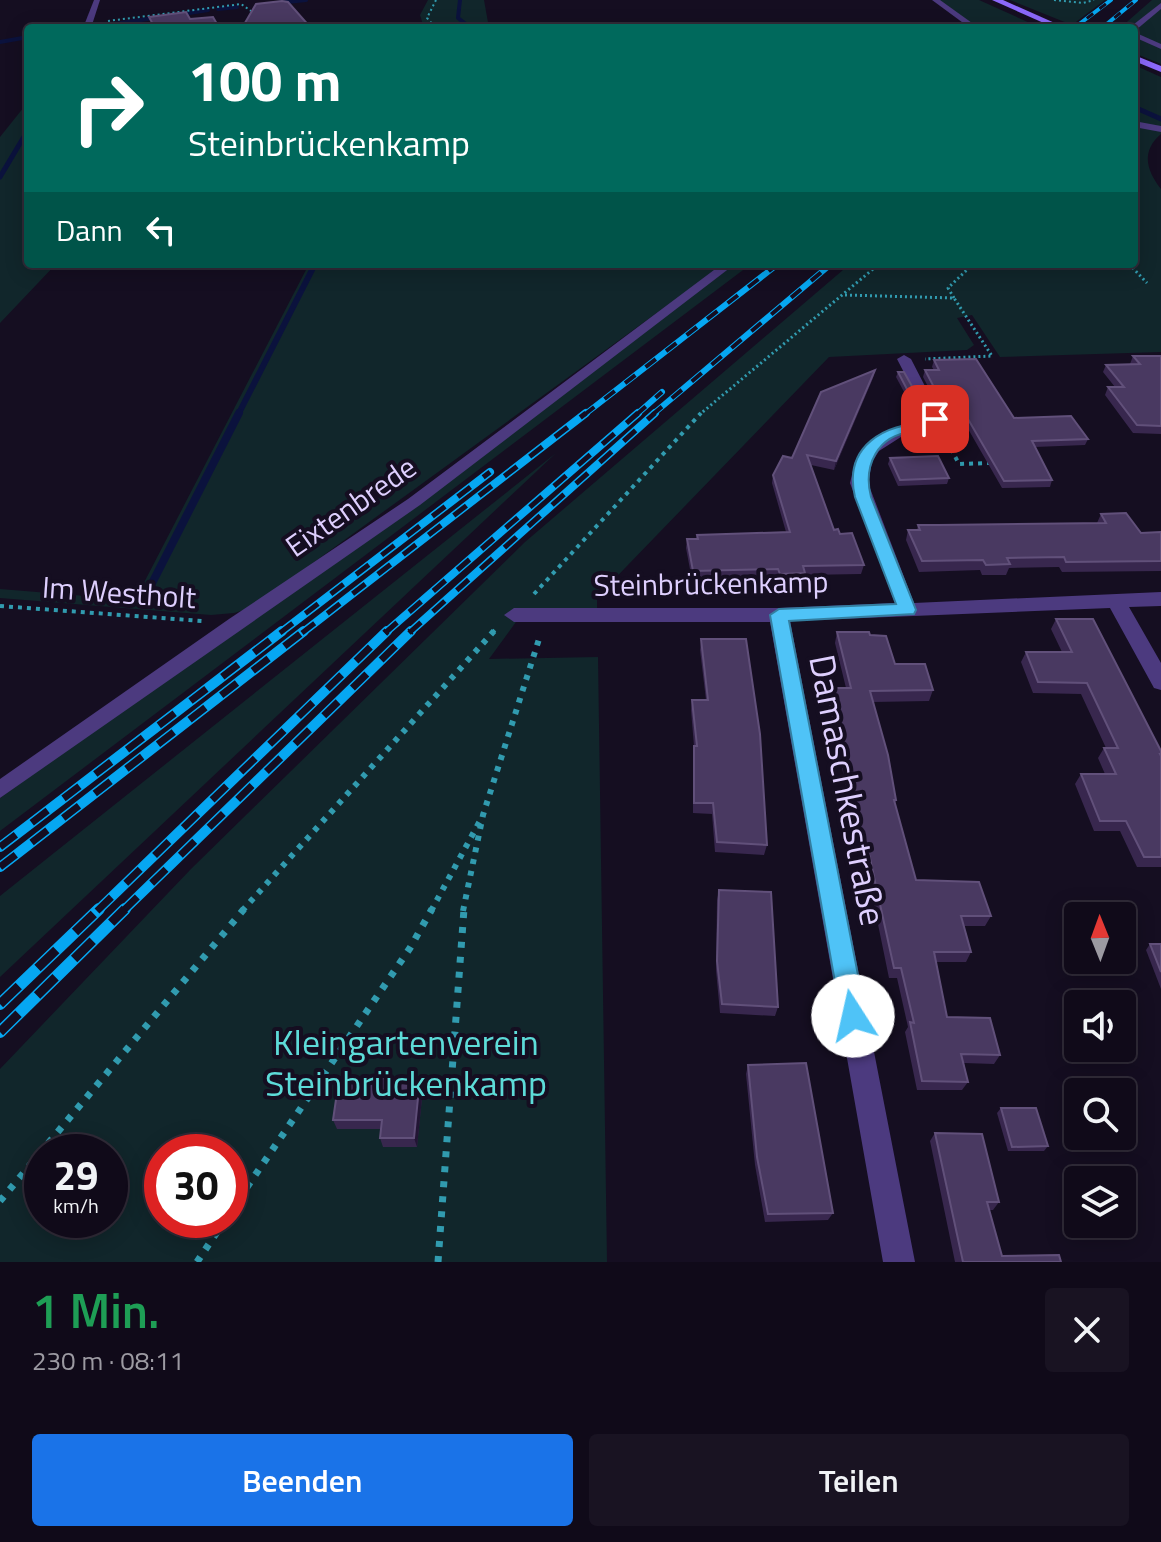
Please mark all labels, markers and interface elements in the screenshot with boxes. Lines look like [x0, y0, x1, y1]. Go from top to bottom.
text: 100 m [188, 38, 341, 123]
icon: right [56, 56, 160, 160]
text: Steinbrückenkamp [188, 115, 470, 170]
text: Dann [56, 207, 123, 253]
icon: left [139, 208, 183, 252]
pin [901, 385, 969, 453]
icon: arrive [913, 397, 957, 441]
street label: Eixtenbrede [276, 444, 425, 568]
street label: Steinbrückenkamp [593, 558, 829, 608]
street label: Im Westholt [41, 564, 198, 620]
street label: Damaschkestraße [795, 650, 902, 930]
north arrow [1064, 902, 1136, 974]
map controls [1064, 902, 1136, 1238]
position arrow [811, 974, 895, 1058]
button: sound [1064, 990, 1136, 1062]
park label: Kleingartenverein Steinbrückenkamp [265, 1014, 547, 1110]
button: search [1064, 1078, 1136, 1150]
speed limit sign: 30 [144, 1134, 248, 1238]
text: 29 [54, 1145, 98, 1206]
button: layers [1064, 1166, 1136, 1238]
text: km/h [53, 1190, 99, 1221]
text: 1 Min. [32, 1274, 160, 1347]
button: close [1045, 1288, 1129, 1372]
text: 230 m · 08:11 [32, 1341, 184, 1380]
button: Beenden [32, 1434, 573, 1526]
button: Teilen [589, 1434, 1129, 1526]

